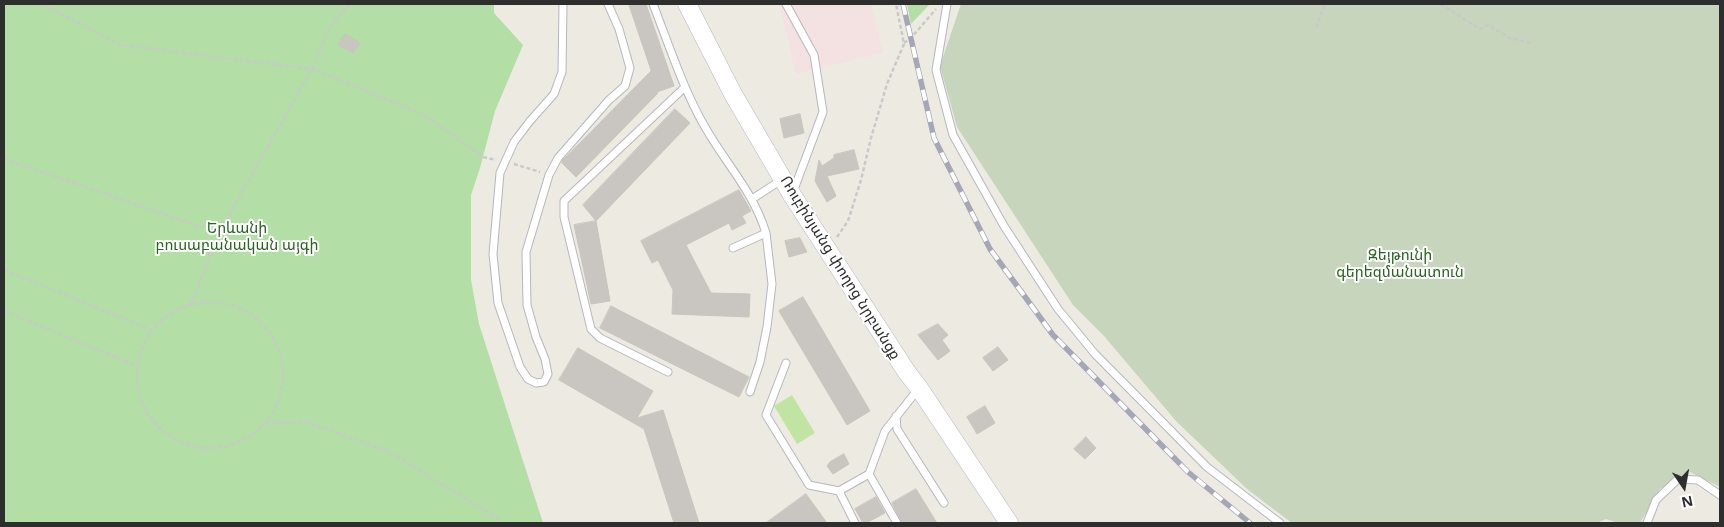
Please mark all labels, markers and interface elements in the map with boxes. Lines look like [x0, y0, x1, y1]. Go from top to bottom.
street label: Ռուբինյանց փողոց նրբանցք [776, 173, 904, 363]
park label: Երևանի բուսաբանական այգի [156, 220, 318, 255]
park label: Զեյթունի գերեզմանատուն [1336, 247, 1464, 282]
north arrow [1659, 462, 1709, 512]
text: N [1680, 492, 1695, 513]

